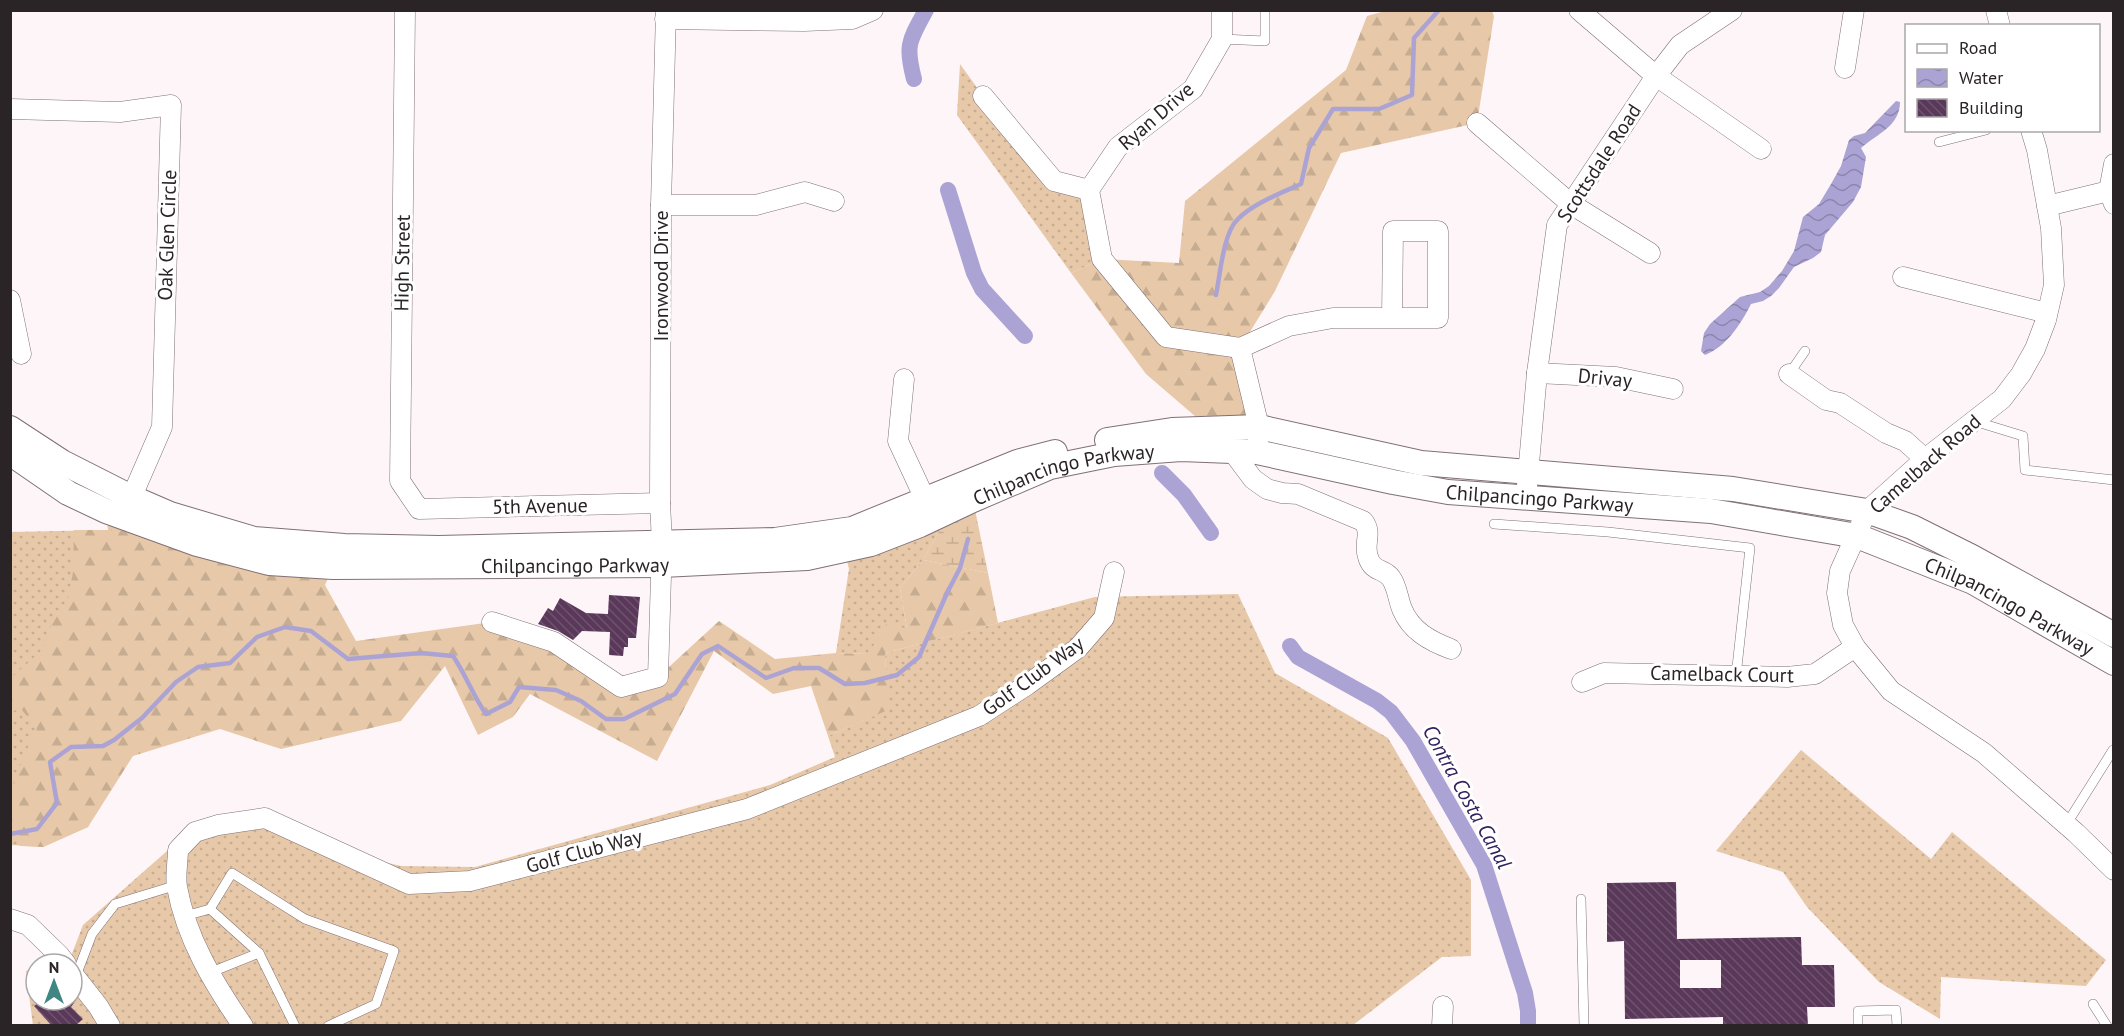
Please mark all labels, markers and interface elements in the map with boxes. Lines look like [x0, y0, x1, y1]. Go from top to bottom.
legend [1905, 24, 2100, 132]
text: Road [1959, 36, 1997, 59]
text: Water [1959, 66, 2003, 89]
street label: Ryan Drive [1113, 76, 1199, 156]
text: Building [1959, 96, 2023, 119]
street label: Scottsdale Road [1551, 99, 1647, 227]
street label: Oak Glen Circle [152, 169, 182, 301]
street label: Ironwood Drive [648, 210, 674, 342]
street label: High Street [388, 214, 416, 312]
street label: Drivay [1577, 362, 1634, 394]
street label: Camelback Road [1864, 408, 1986, 520]
street label: Chilpancingo Parkway [969, 438, 1156, 511]
street label: Chilpancingo Parkway [1445, 479, 1635, 518]
street label: 5th Avenue [492, 492, 588, 520]
street label: Chilpancingo Parkway [1921, 551, 2099, 662]
street label: Chilpancingo Parkway [481, 552, 671, 579]
street label: Golf Club Way [977, 630, 1089, 722]
street label: Camelback Court [1650, 660, 1794, 688]
water label: Contra Costa Canal [1417, 720, 1518, 874]
street label: Golf Club Way [523, 823, 646, 879]
north arrow [24, 952, 84, 1012]
text: N [49, 957, 59, 977]

